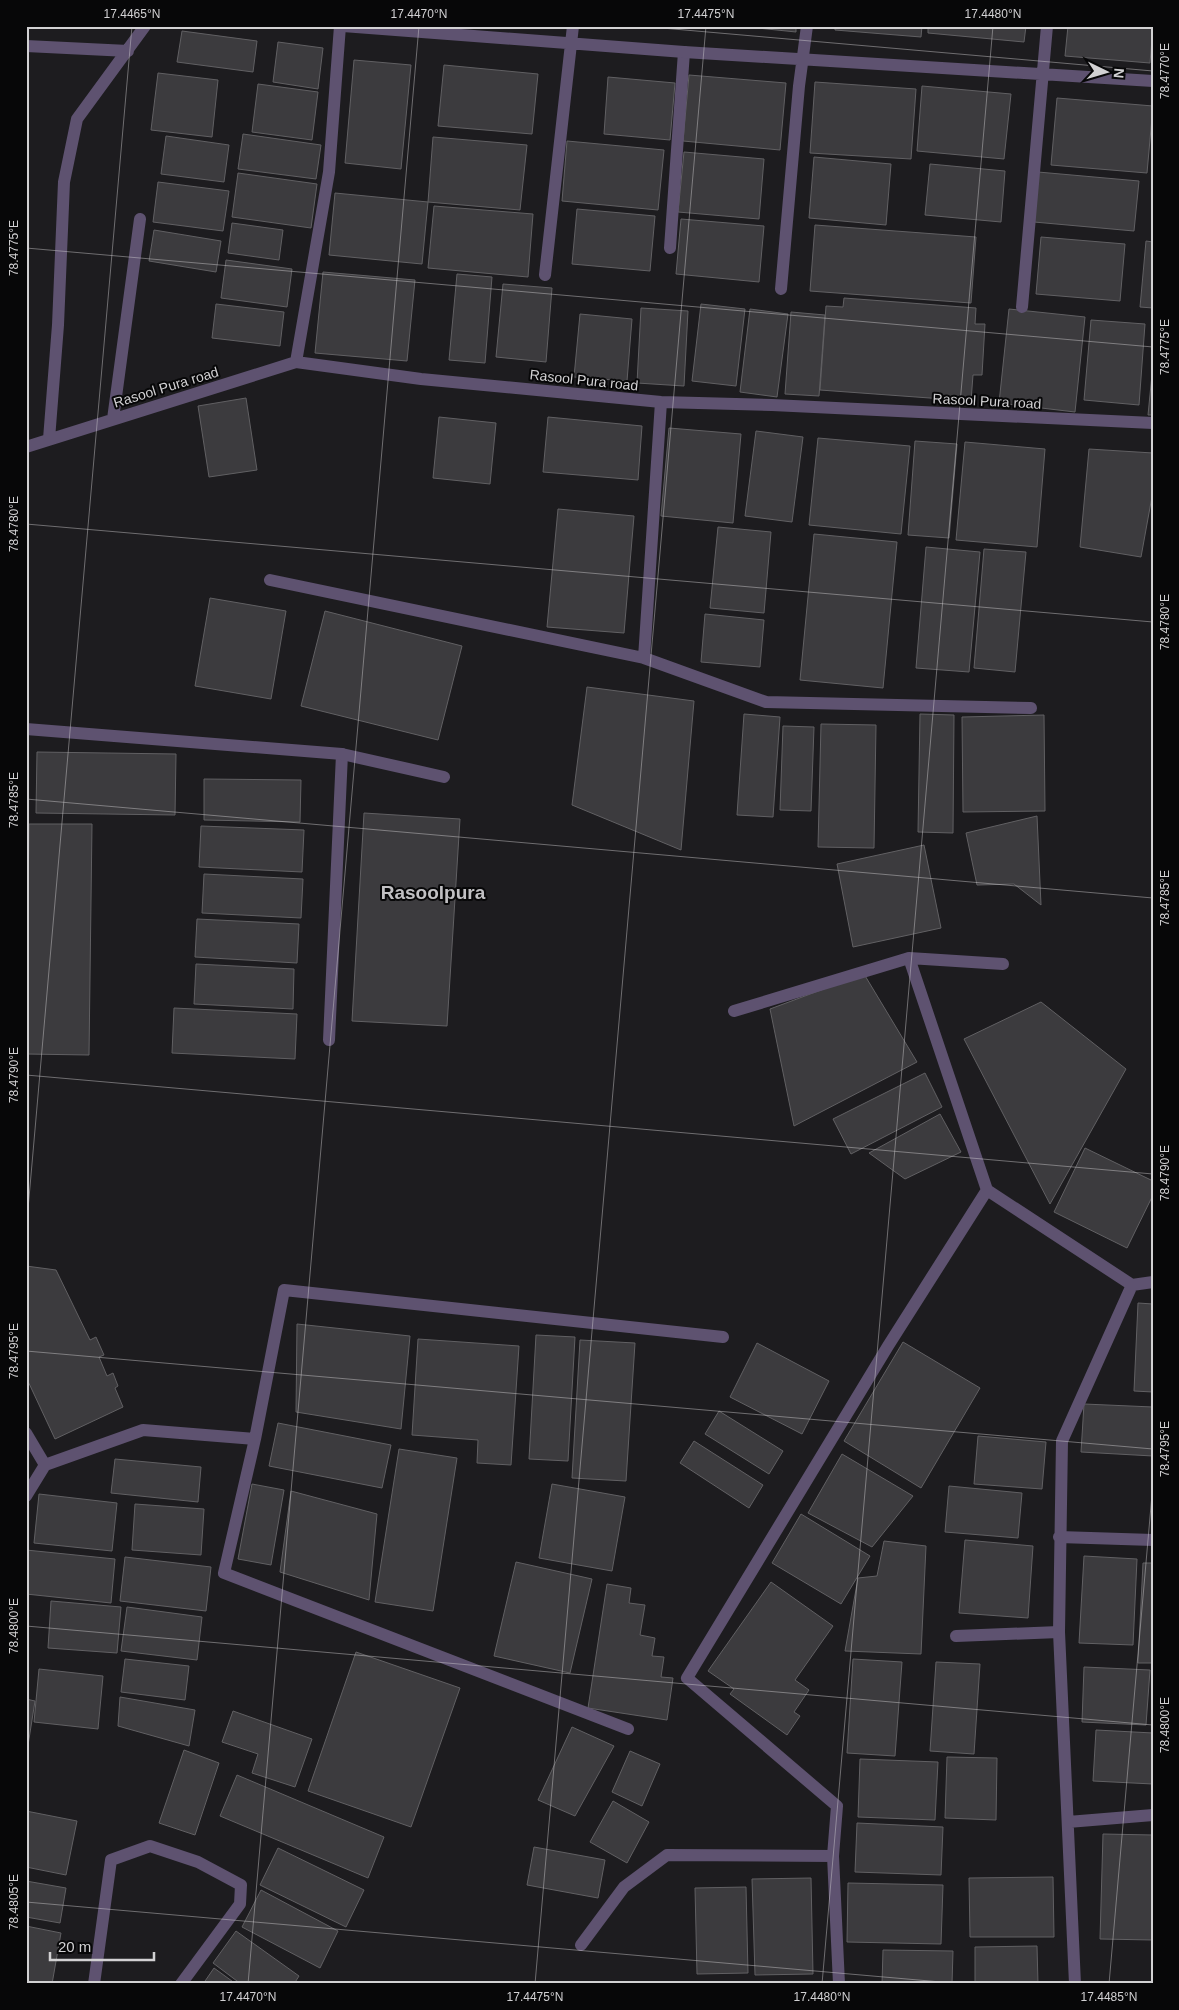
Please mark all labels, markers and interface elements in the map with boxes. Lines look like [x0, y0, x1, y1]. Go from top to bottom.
text: 17.4465°N [104, 7, 160, 21]
text: 17.4470°N [391, 7, 447, 21]
text: 17.4475°N [678, 7, 734, 21]
text: 17.4480°N [965, 7, 1021, 21]
text: 78.4770°E [1158, 43, 1172, 99]
north arrow [1082, 48, 1132, 98]
text: N [1111, 67, 1127, 79]
text: 78.4775°E [7, 220, 21, 276]
text: 78.4775°E [1158, 319, 1172, 375]
street label: Rasool Pura road [112, 363, 220, 411]
street label: Rasool Pura road [529, 366, 639, 394]
street label: Rasool Pura road [932, 390, 1042, 412]
text: 78.4780°E [7, 496, 21, 552]
text: 78.4780°E [1158, 594, 1172, 650]
text: 78.4785°E [7, 772, 21, 828]
text: 78.4785°E [1158, 870, 1172, 926]
district label: Rasoolpura [381, 882, 486, 903]
text: 78.4790°E [7, 1047, 21, 1103]
text: 78.4790°E [1158, 1145, 1172, 1201]
text: 78.4795°E [7, 1323, 21, 1379]
text: 78.4795°E [1158, 1421, 1172, 1477]
text: 78.4800°E [7, 1598, 21, 1654]
text: 78.4800°E [1158, 1697, 1172, 1753]
text: 78.4805°E [7, 1874, 21, 1930]
scale bar [50, 1930, 154, 1962]
text: 20 m [58, 1938, 91, 1955]
text: 17.4470°N [220, 1990, 276, 2004]
text: 17.4475°N [507, 1990, 563, 2004]
text: 17.4480°N [794, 1990, 850, 2004]
text: 17.4485°N [1081, 1990, 1137, 2004]

